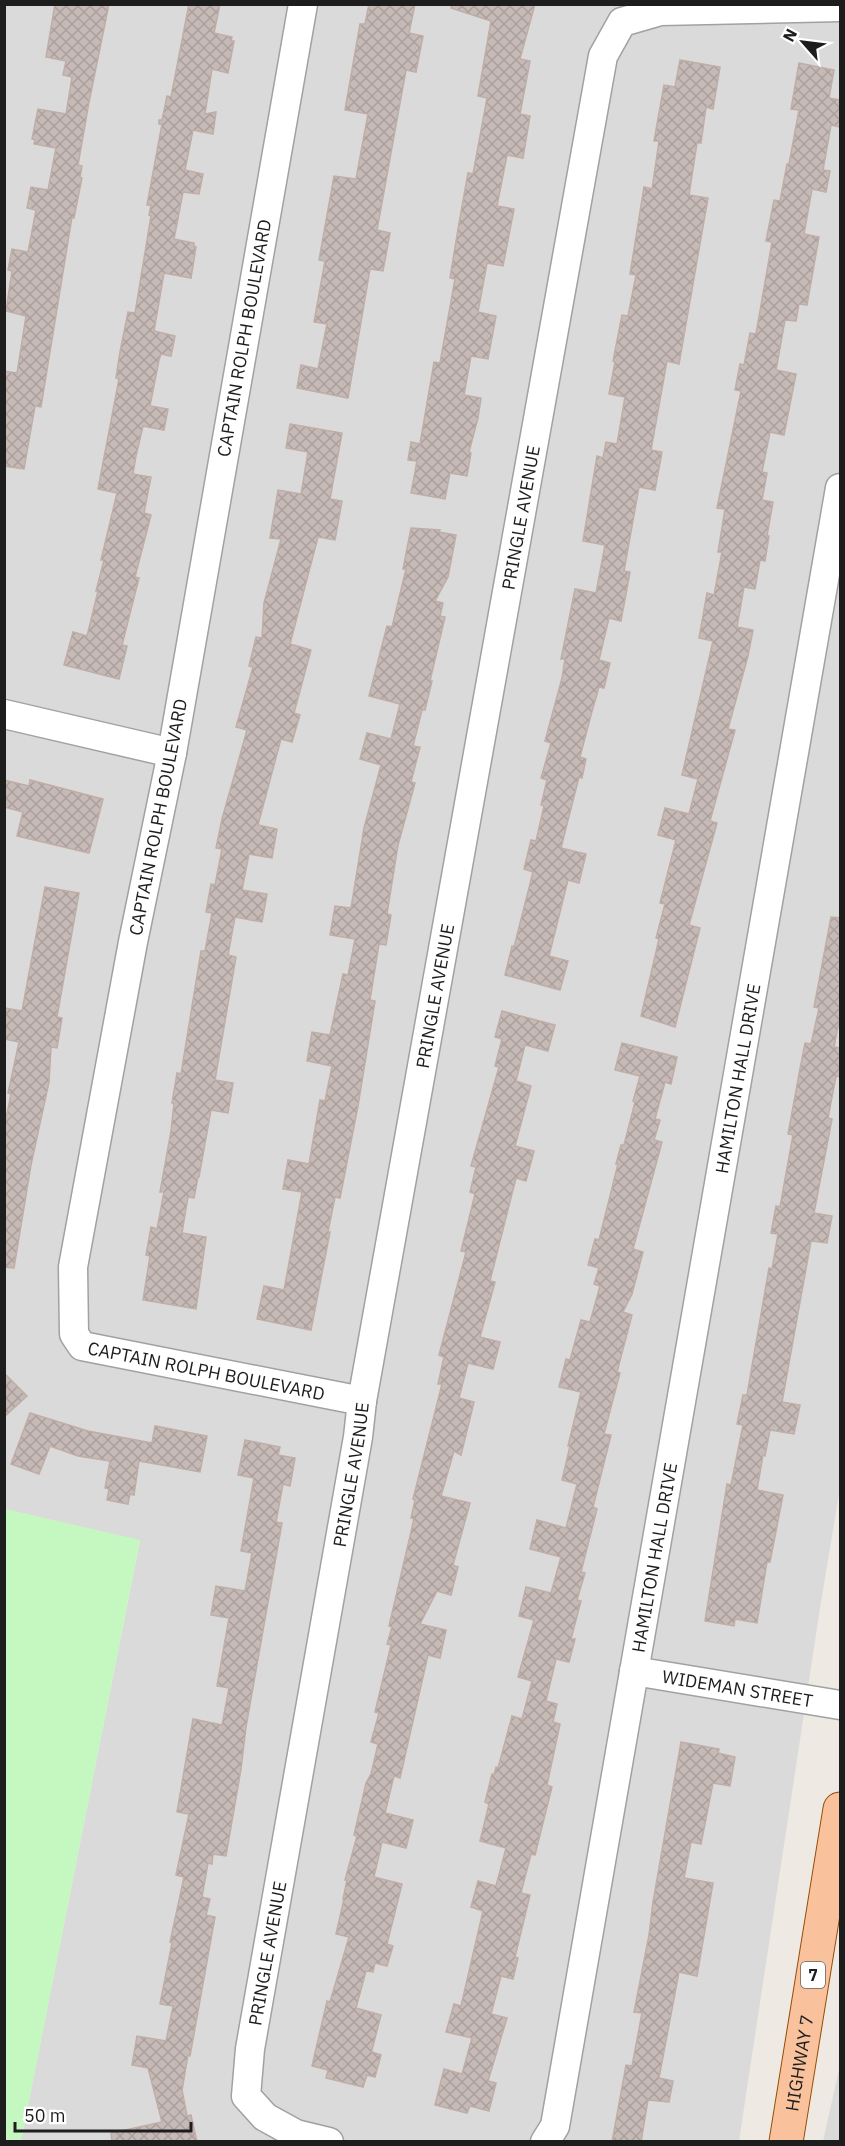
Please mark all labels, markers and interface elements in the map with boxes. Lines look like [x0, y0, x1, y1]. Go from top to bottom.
north arrow [773, 12, 833, 72]
text: N [778, 25, 801, 45]
street label: CAPTAIN ROLPH BOULEVARD [212, 217, 276, 459]
street label: PRINGLE AVENUE [496, 443, 545, 592]
street label: CAPTAIN ROLPH BOULEVARD [124, 697, 192, 937]
street label: PRINGLE AVENUE [410, 922, 459, 1070]
street label: HAMILTON HALL DRIVE [709, 982, 765, 1175]
street label: CAPTAIN ROLPH BOULEVARD [86, 1336, 327, 1405]
street label: PRINGLE AVENUE [327, 1401, 373, 1549]
street label: HAMILTON HALL DRIVE [626, 1461, 682, 1654]
street label: WIDEMAN STREET [661, 1664, 815, 1712]
street label: PRINGLE AVENUE [243, 1879, 291, 2027]
road number: 7 [801, 1962, 825, 1988]
street label: HIGHWAY 7 [780, 2013, 818, 2113]
scale bar [15, 2095, 190, 2133]
text: 50 m [24, 2104, 66, 2127]

